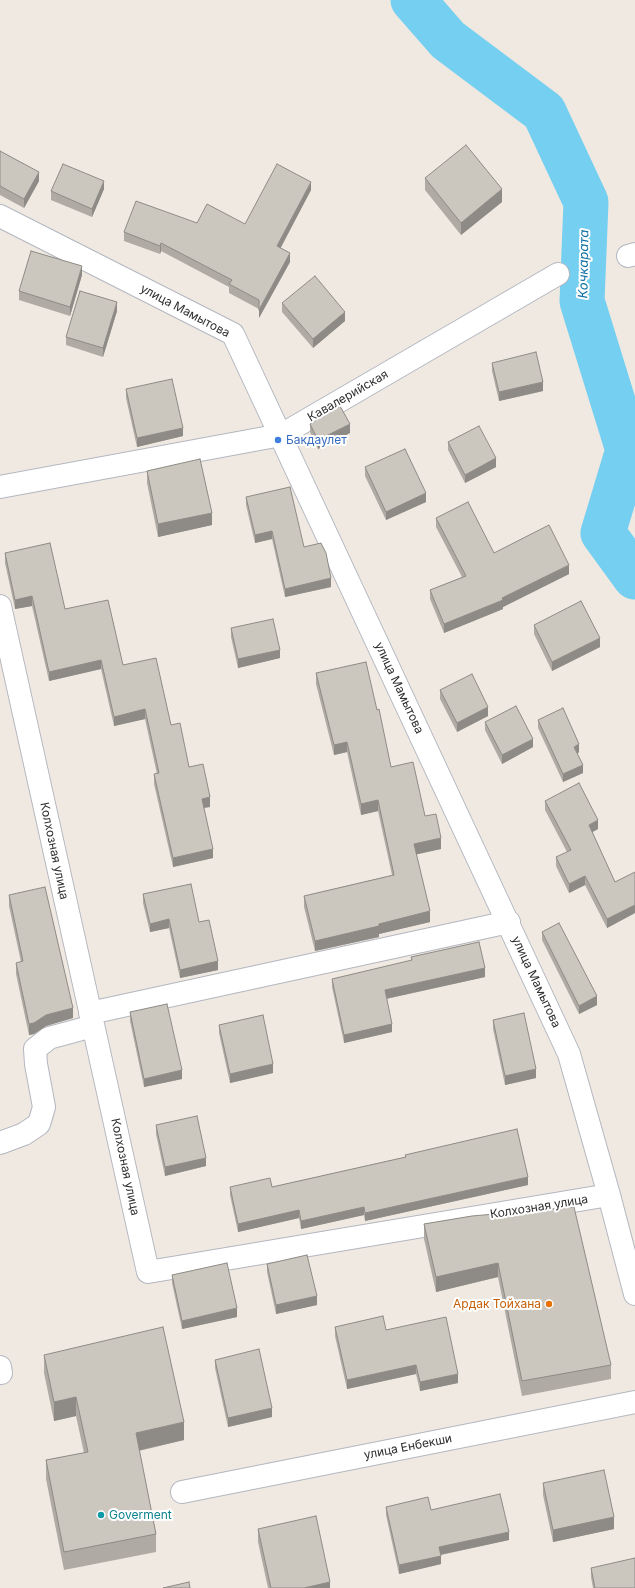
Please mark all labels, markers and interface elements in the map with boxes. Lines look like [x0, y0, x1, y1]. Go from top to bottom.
water label: Кочкарата [576, 229, 592, 299]
street label: улица Мамытова [138, 281, 232, 341]
street label: Кавалерийская [305, 367, 391, 425]
place label: Бакдаулет [286, 433, 347, 447]
marker: Бакдаулет [273, 435, 283, 445]
street label: улица Мамытова [372, 640, 426, 736]
street label: Колхозная улица [37, 801, 71, 901]
street label: улица Мамытова [509, 934, 563, 1030]
street label: Колхозная улица [108, 1117, 142, 1217]
street label: Колхозная улица [489, 1192, 589, 1222]
place label: Ардак Тойхана [453, 1297, 541, 1311]
marker: Ардак Тойхана [544, 1299, 554, 1309]
street label: улица Енбекши [363, 1431, 453, 1463]
place label: Goverment [109, 1508, 172, 1522]
marker: Goverment [96, 1510, 106, 1520]

